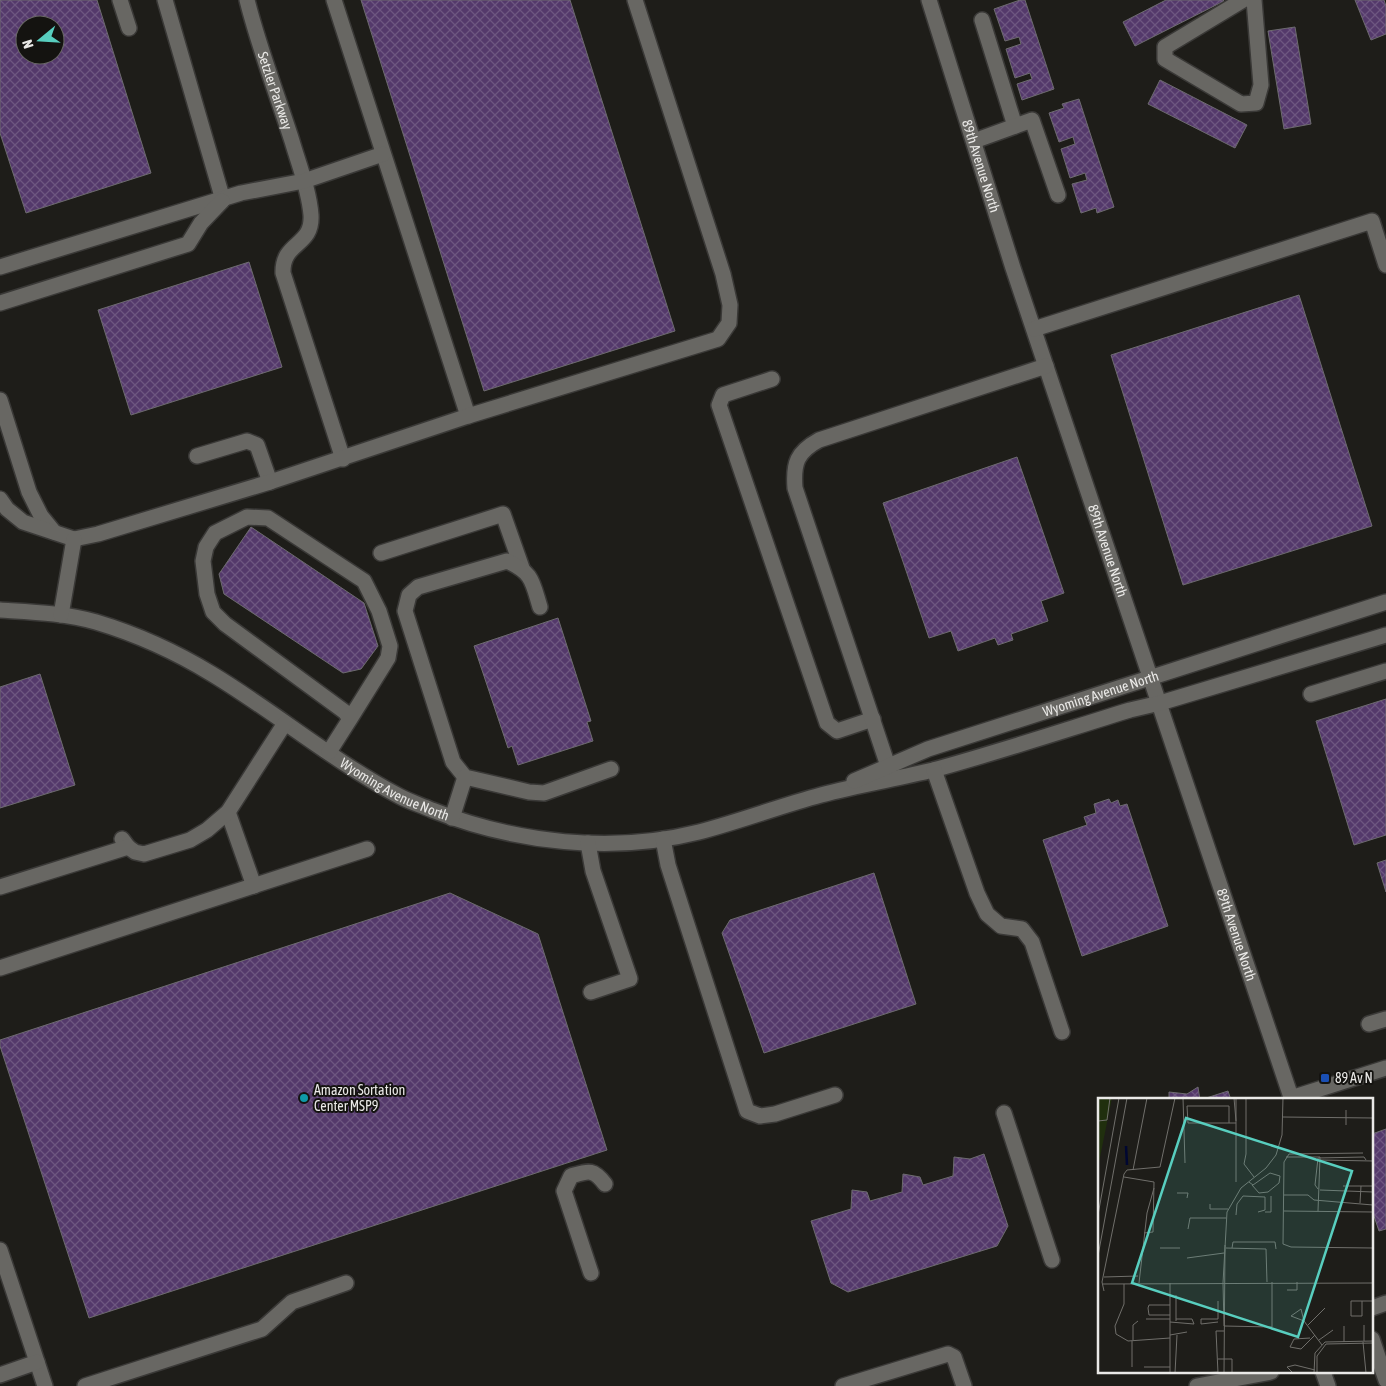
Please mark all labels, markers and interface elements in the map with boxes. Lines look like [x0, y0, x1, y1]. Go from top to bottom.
north arrow [15, 15, 65, 65]
text: N [19, 38, 37, 50]
street label: Setzler Parkway [255, 50, 296, 132]
street label: 89th Avenue North [959, 118, 1003, 214]
street label: 89th Avenue North [1085, 502, 1131, 599]
street label: Wyoming Avenue North [1041, 667, 1161, 720]
street label: Wyoming Avenue North [337, 755, 451, 824]
street label: 89th Avenue North [1214, 886, 1259, 983]
place label: 89 Av N [1335, 1070, 1373, 1086]
marker: 89 Av N [1319, 1072, 1331, 1084]
place label: Amazon Sortation Center MSP9 [314, 1082, 405, 1114]
marker: Amazon Sortation Center MSP9 [298, 1092, 310, 1104]
inset map [1098, 1098, 1374, 1374]

